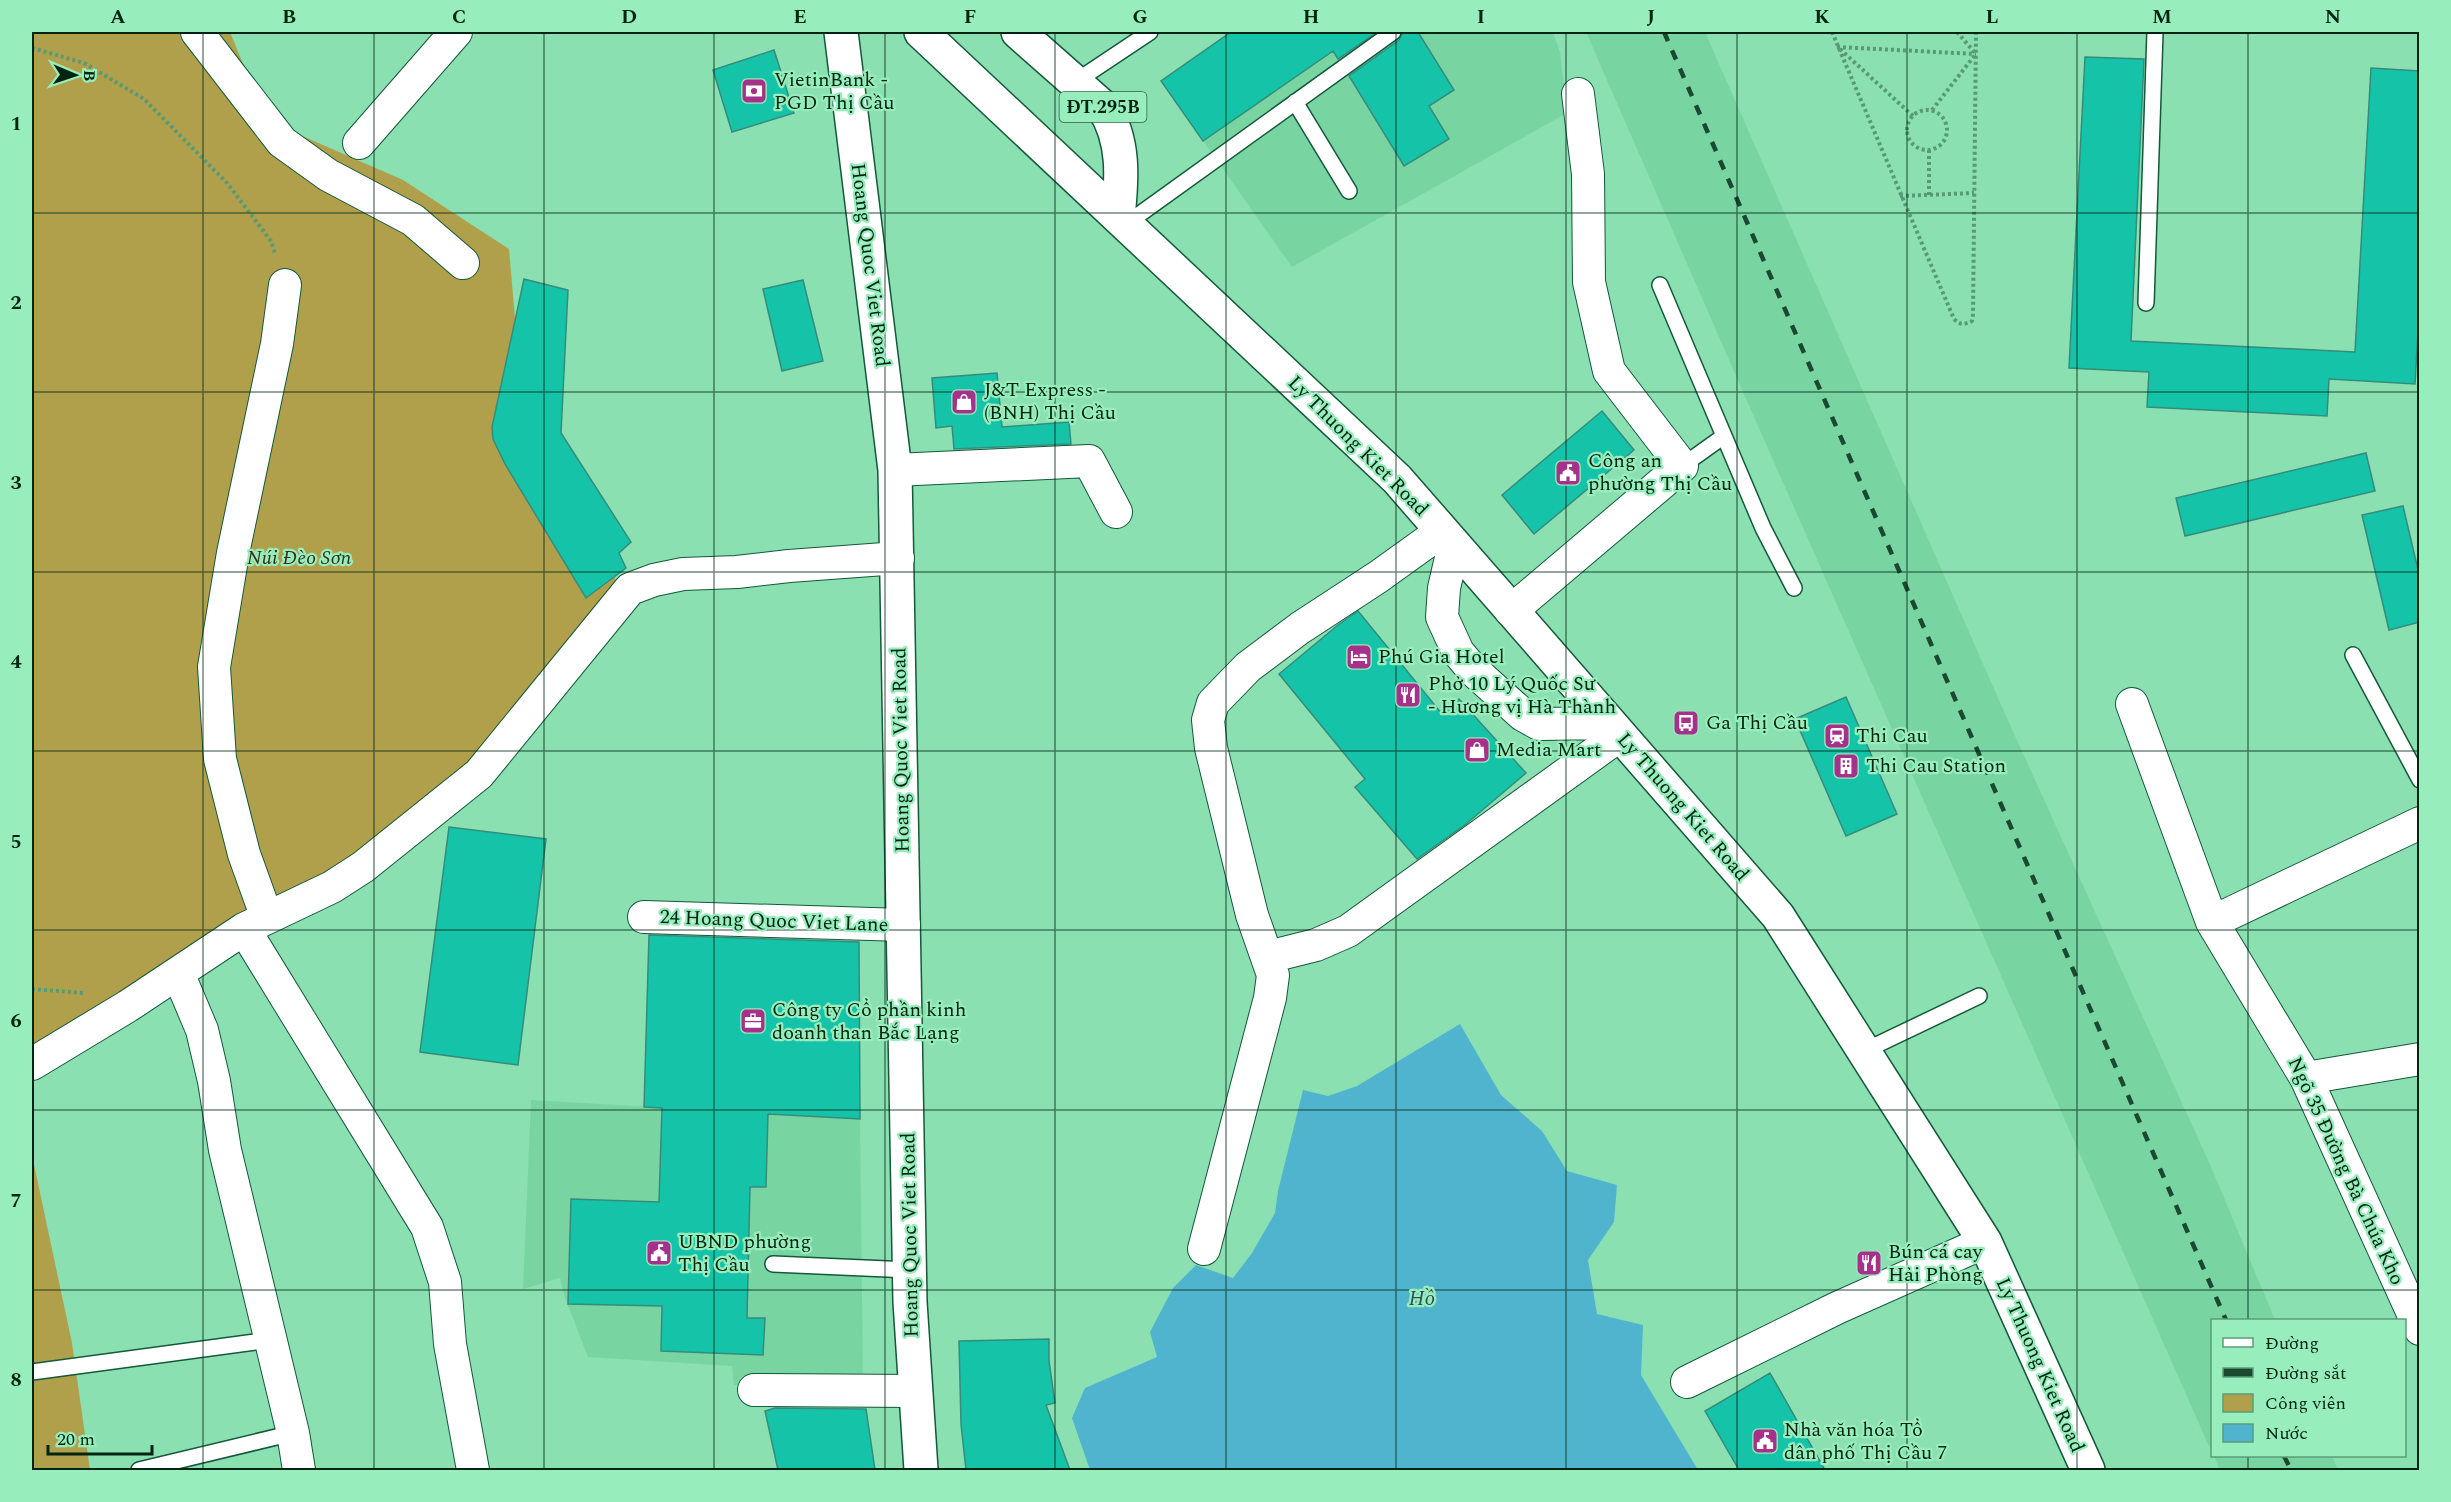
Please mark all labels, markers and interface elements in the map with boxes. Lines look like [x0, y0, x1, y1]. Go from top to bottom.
text: A [110, 2, 126, 32]
text: B [282, 2, 296, 32]
text: C [452, 2, 466, 32]
text: D [621, 2, 637, 32]
text: E [793, 2, 807, 32]
text: F [964, 2, 976, 32]
text: G [1132, 2, 1148, 32]
text: H [1303, 2, 1319, 32]
text: I [1477, 2, 1485, 32]
text: J [1647, 2, 1655, 32]
text: K [1814, 2, 1830, 32]
text: L [1986, 2, 1998, 32]
text: M [2152, 2, 2172, 32]
text: N [2325, 2, 2341, 32]
north arrow [45, 45, 105, 105]
place label: VietinBank - PGD Thị Cầu [774, 65, 894, 118]
text: B [77, 69, 101, 82]
bank icon: VietinBank - PGD Thị Cầu [739, 76, 769, 106]
road number: ĐT.295B [1060, 92, 1146, 122]
text: 1 [10, 109, 22, 139]
street label: Hoang Quoc Viet Road [843, 161, 897, 369]
text: 2 [10, 288, 22, 318]
street label: Ly Thuong Kiet Road [1281, 369, 1435, 523]
place label: J&T Express - (BNH) Thị Cầu [984, 375, 1116, 428]
shop icon: J&T Express - (BNH) Thị Cầu [949, 387, 979, 417]
place label: Công an phường Thị Cầu [1588, 446, 1732, 499]
public building icon: Công an phường Thị Cầu [1553, 458, 1583, 488]
text: 3 [10, 468, 22, 498]
park label: Núi Đèo Sơn [247, 543, 352, 573]
hotel icon: Phú Gia Hotel [1344, 642, 1374, 672]
place label: Phú Gia Hotel [1378, 642, 1505, 672]
text: 4 [10, 647, 22, 677]
street label: Hoang Quoc Viet Road [884, 647, 918, 853]
place label: Phở 10 Lý Quốc Sư - Hương vị Hà Thành [1428, 669, 1616, 722]
restaurant icon: Phở 10 Lý Quốc Sư - Hương vị Hà Thành [1393, 680, 1423, 710]
bus stop icon: Ga Thị Cầu [1671, 708, 1701, 738]
place label: Ga Thị Cầu [1706, 708, 1808, 738]
station icon: Thi Cau [1822, 721, 1852, 751]
place label: Thi Cau [1856, 721, 1928, 751]
street label: Ly Thuong Kiet Road [1610, 726, 1756, 888]
shop icon: Media Mart [1462, 735, 1492, 765]
place label: Media Mart [1496, 735, 1601, 765]
building icon: Thi Cau Station [1831, 751, 1861, 781]
place label: Thi Cau Station [1866, 751, 2006, 781]
text: 5 [10, 827, 22, 857]
street label: 24 Hoang Quoc Viet Lane [659, 902, 889, 940]
place label: Công ty Cổ phần kinh doanh than Bắc Lạng [772, 995, 966, 1048]
text: 6 [10, 1006, 22, 1036]
office icon: Công ty Cổ phần kinh doanh than Bắc Lạng [738, 1006, 768, 1036]
street label: Ngõ 35 Đường Bà Chúa Kho [2280, 1052, 2412, 1290]
street label: Hoang Quoc Viet Road [893, 1132, 927, 1338]
text: 7 [10, 1186, 22, 1216]
place label: UBND phường Thị Cầu [678, 1227, 811, 1280]
place label: Bún cá cay Hải Phòng [1888, 1237, 1984, 1290]
public building icon: UBND phường Thị Cầu [644, 1238, 674, 1268]
restaurant icon: Bún cá cay Hải Phòng [1854, 1248, 1884, 1278]
street label: Ly Thuong Kiet Road [1988, 1273, 2092, 1457]
water label: Hồ [1409, 1283, 1435, 1315]
legend [2211, 1319, 2406, 1457]
text: Đường [2265, 1330, 2319, 1357]
text: Đường sắt [2265, 1360, 2346, 1387]
text: 8 [10, 1365, 22, 1395]
text: Công viên [2265, 1390, 2346, 1417]
place label: Nhà văn hóa Tổ dân phố Thị Cầu 7 [1784, 1415, 1947, 1468]
scale bar [48, 1418, 152, 1456]
text: Nước [2265, 1420, 2308, 1447]
text: 20 m [57, 1426, 95, 1453]
public building icon: Nhà văn hóa Tổ dân phố Thị Cầu 7 [1750, 1426, 1780, 1456]

